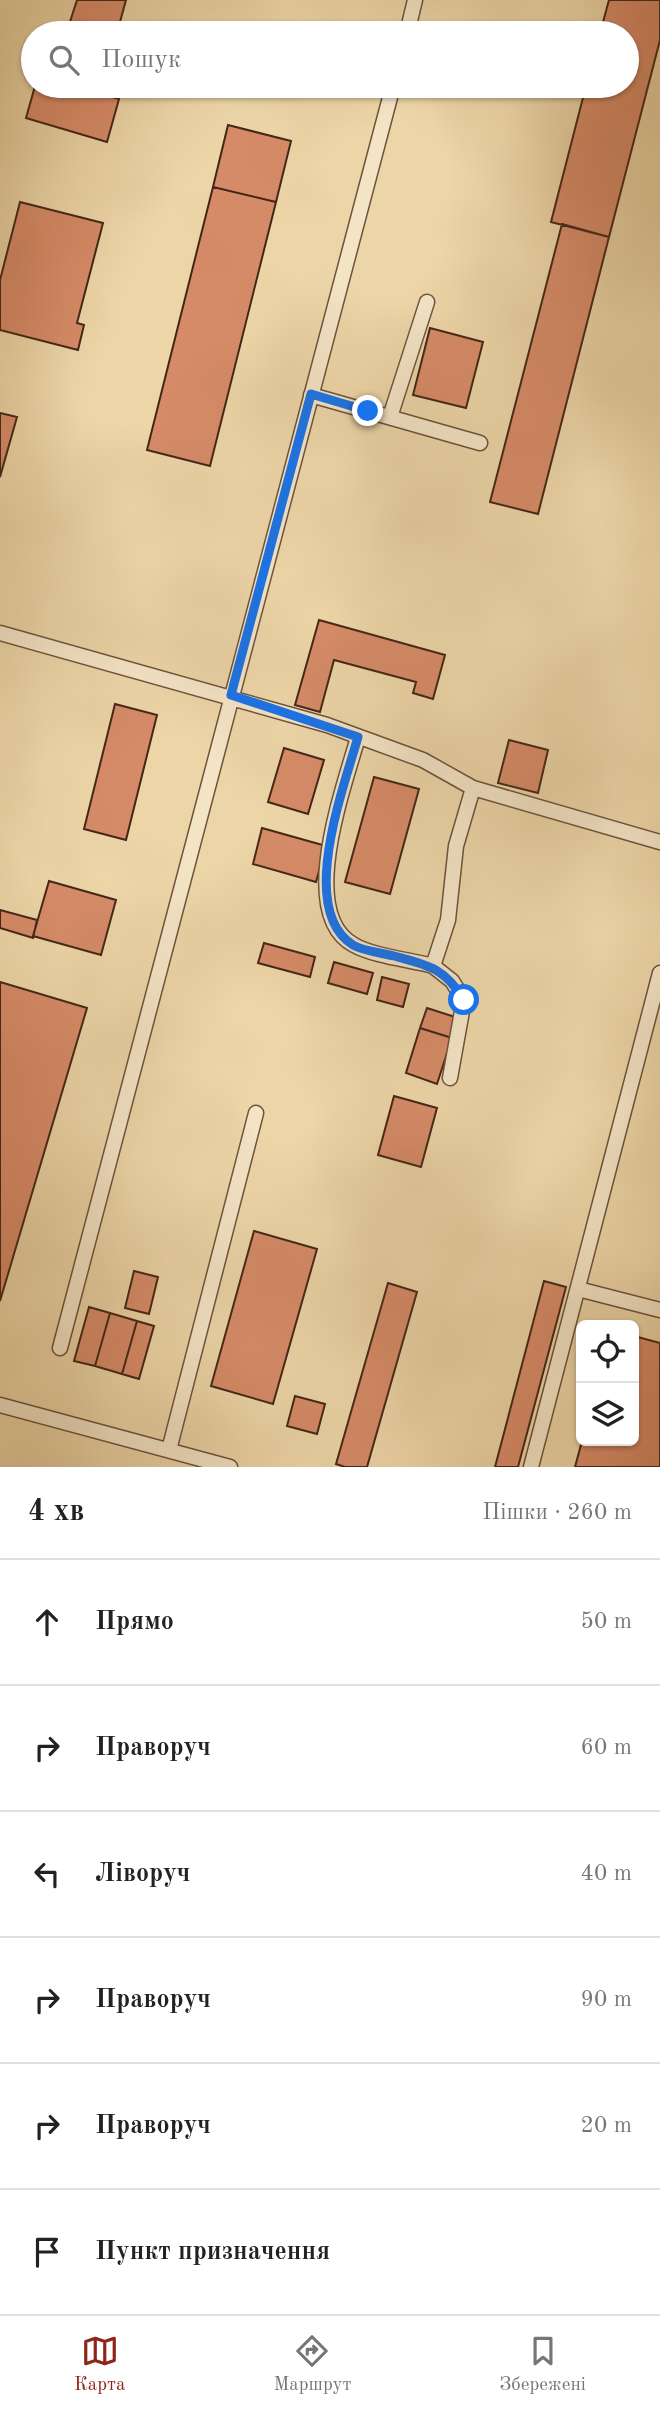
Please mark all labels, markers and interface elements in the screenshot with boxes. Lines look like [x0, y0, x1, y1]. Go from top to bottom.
search box [21, 21, 639, 98]
icon: search [45, 41, 83, 79]
text: Пошук [101, 47, 181, 73]
route end [352, 395, 383, 426]
route start [448, 984, 479, 1015]
map controls [576, 1320, 639, 1446]
button: locate [576, 1320, 639, 1383]
button: layers [576, 1383, 639, 1446]
text: 4 хв [28, 1497, 84, 1527]
text: Пішки · 260 m [482, 1501, 632, 1524]
icon: ahead [28, 1603, 66, 1641]
text: Прямо [95, 1609, 174, 1635]
text: 50 m [581, 1610, 632, 1633]
icon: right [28, 1729, 66, 1767]
text: Праворуч [95, 1735, 211, 1761]
text: 60 m [581, 1736, 632, 1759]
icon: left [28, 1855, 66, 1893]
text: Ліворуч [95, 1861, 190, 1887]
text: 40 m [581, 1862, 632, 1885]
icon: right [28, 1981, 66, 2019]
text: Праворуч [95, 1987, 211, 2013]
text: 90 m [581, 1988, 632, 2011]
icon: right [28, 2107, 66, 2145]
text: Праворуч [95, 2113, 211, 2139]
text: 20 m [581, 2114, 632, 2137]
icon: arrive [28, 2233, 66, 2271]
text: Пункт призначення [95, 2239, 330, 2265]
tab: Карта [74, 2332, 125, 2397]
tab: Маршрут [273, 2332, 351, 2397]
tab: Збережені [499, 2332, 586, 2397]

